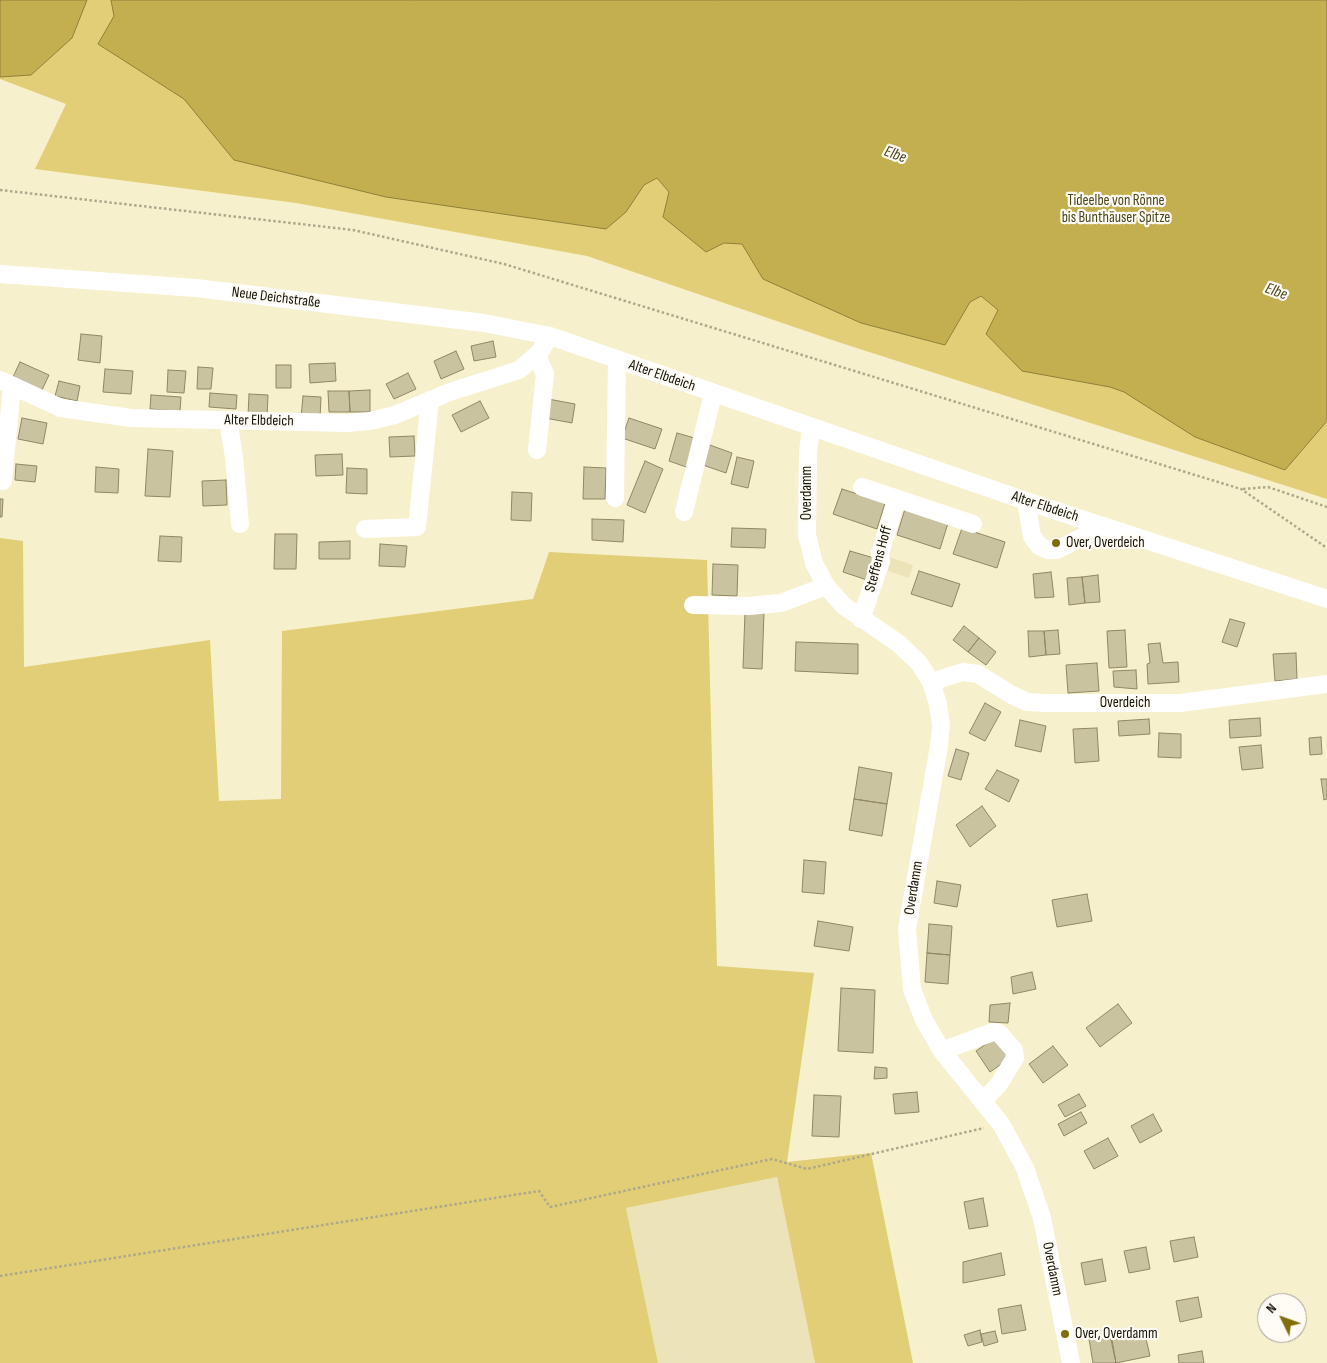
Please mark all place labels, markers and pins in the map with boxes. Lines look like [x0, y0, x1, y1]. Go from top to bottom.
place label: Over, Overdeich [1066, 534, 1145, 552]
marker: Over, Overdeich [1050, 537, 1062, 549]
place label: Over, Overdamm [1075, 1325, 1158, 1343]
marker: Over, Overdamm [1059, 1328, 1071, 1340]

